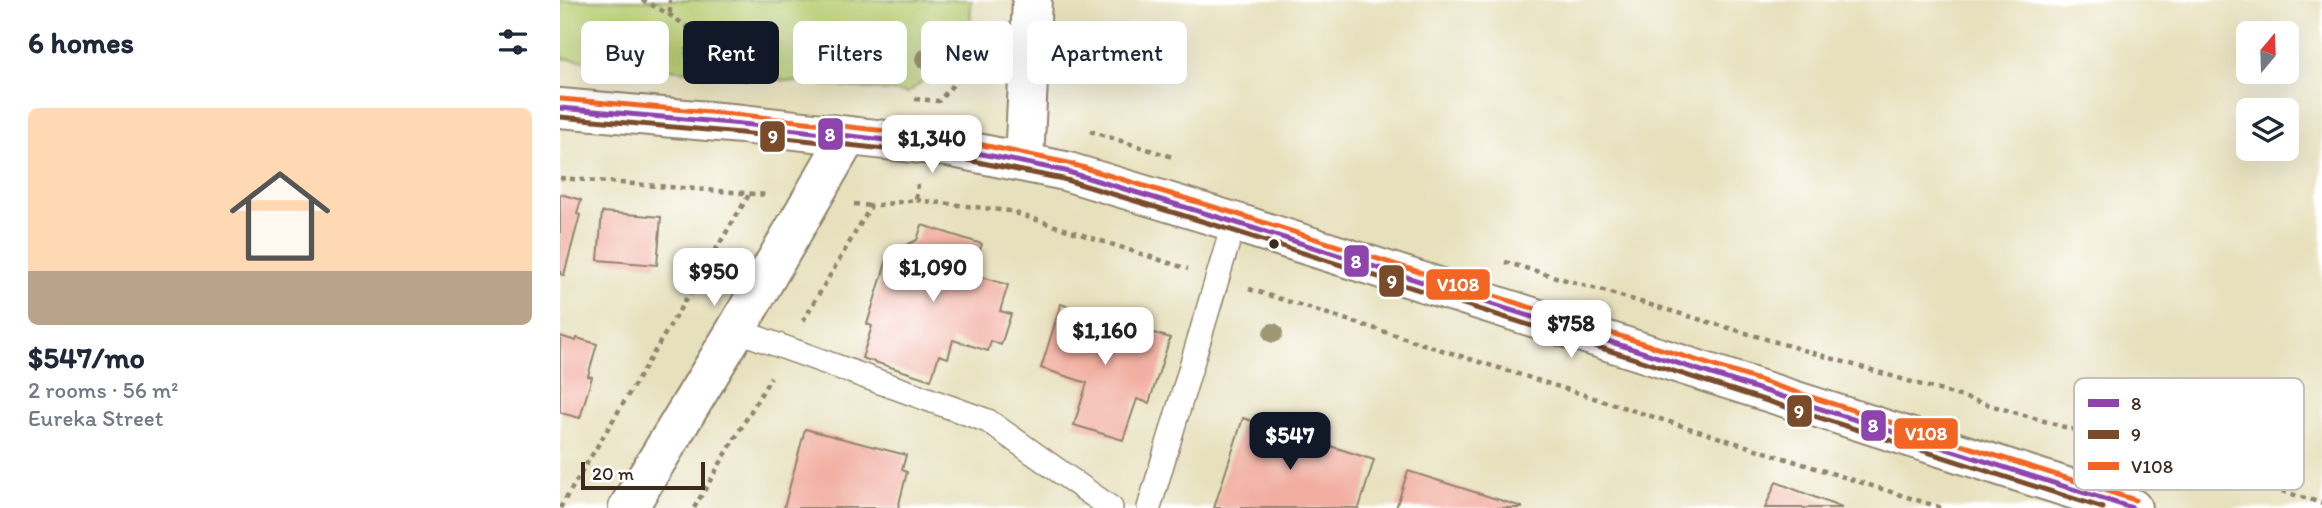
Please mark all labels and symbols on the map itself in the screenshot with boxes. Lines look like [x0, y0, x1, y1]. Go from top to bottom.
north arrow [2236, 21, 2300, 84]
pin: $1,340 [875, 116, 989, 175]
line badge: 8 [817, 117, 844, 151]
line badge: 9 [759, 120, 786, 153]
text: 8 [825, 123, 836, 146]
text: 9 [768, 125, 778, 148]
unlabelled marker [1267, 237, 1281, 251]
pin: $1,090 [876, 244, 990, 304]
line badge: 8 [1343, 244, 1370, 278]
pin: $950 [673, 248, 755, 308]
text: 8 [1351, 250, 1362, 273]
line badge: 9 [1378, 264, 1405, 298]
line badge: V108 [1425, 268, 1491, 301]
text: 9 [1387, 270, 1397, 293]
text: V108 [1437, 273, 1480, 296]
pin: $758 [1530, 300, 1612, 360]
pin: $1,160 [1048, 308, 1162, 367]
legend [2074, 378, 2304, 490]
text: 8 [2131, 392, 2141, 415]
line badge: 9 [1786, 394, 1813, 428]
text: 9 [1794, 400, 1804, 423]
line badge: 8 [1860, 409, 1887, 442]
pin: $547 [1249, 412, 1331, 472]
text: 8 [1868, 414, 1879, 437]
line badge: V108 [1893, 417, 1959, 450]
text: V108 [1905, 422, 1948, 445]
text: 9 [2131, 423, 2141, 446]
text: V108 [2131, 455, 2173, 478]
scale bar [581, 459, 705, 491]

